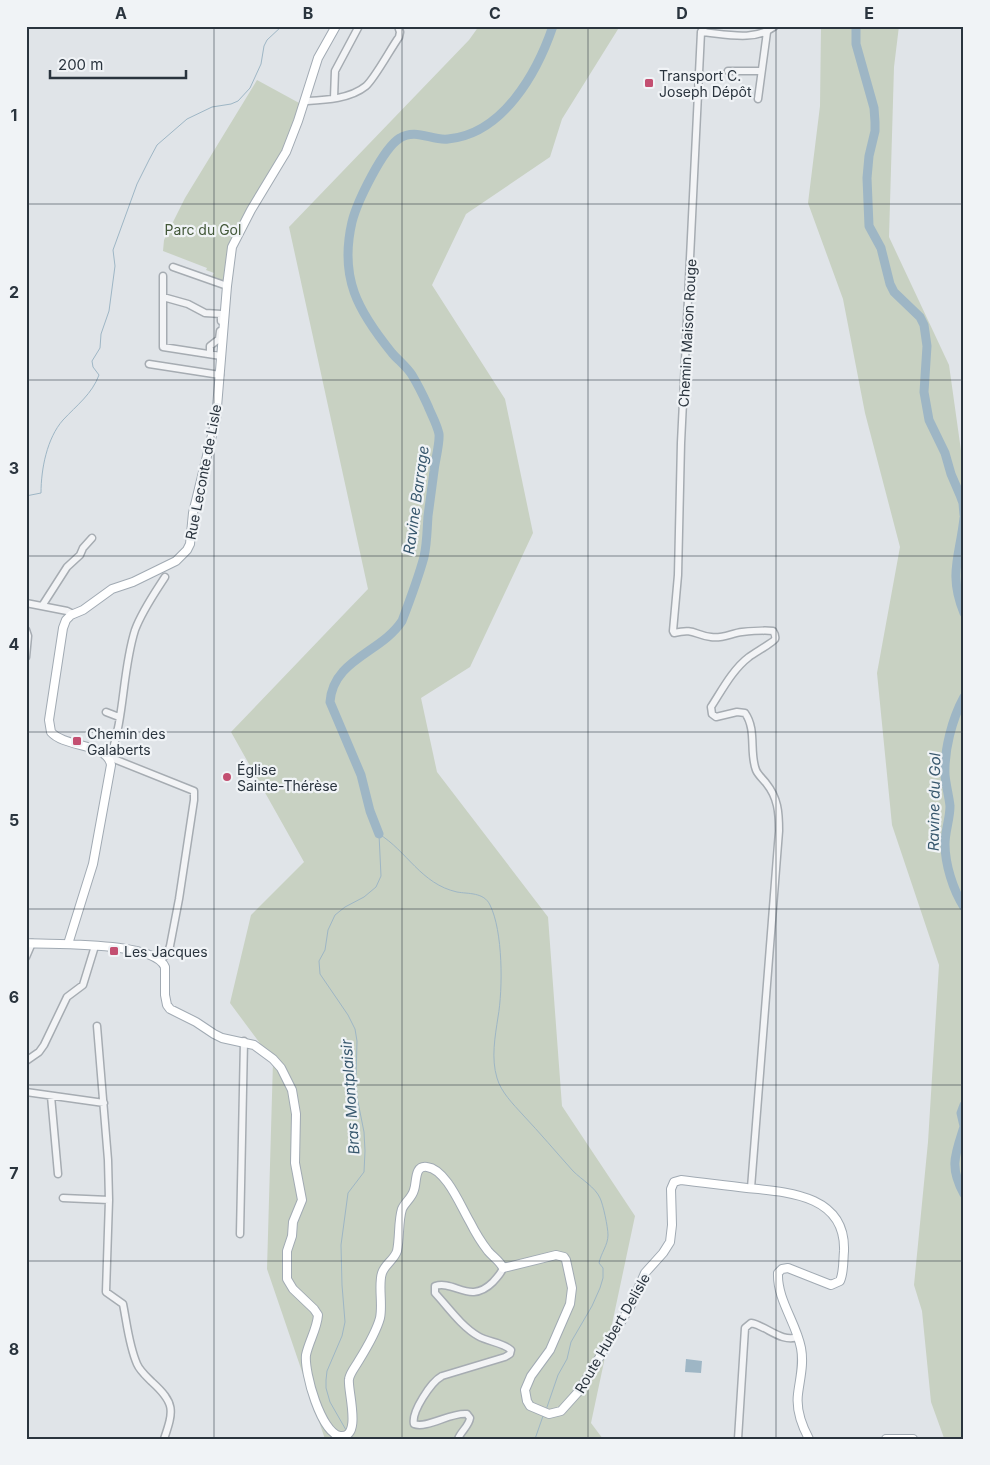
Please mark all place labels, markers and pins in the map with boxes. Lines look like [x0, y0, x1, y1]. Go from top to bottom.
place label: Transport C. Joseph Dépôt [659, 67, 752, 100]
marker: Transport C. Joseph Dépôt [643, 77, 655, 89]
place label: Chemin des Galaberts [87, 725, 166, 758]
marker: Chemin des Galaberts [71, 735, 83, 747]
place label: Église Sainte-Thérèse [237, 761, 338, 794]
marker: Église Sainte-Thérèse [221, 771, 233, 783]
place label: Les Jacques [124, 943, 208, 960]
marker: Les Jacques [108, 945, 120, 957]

